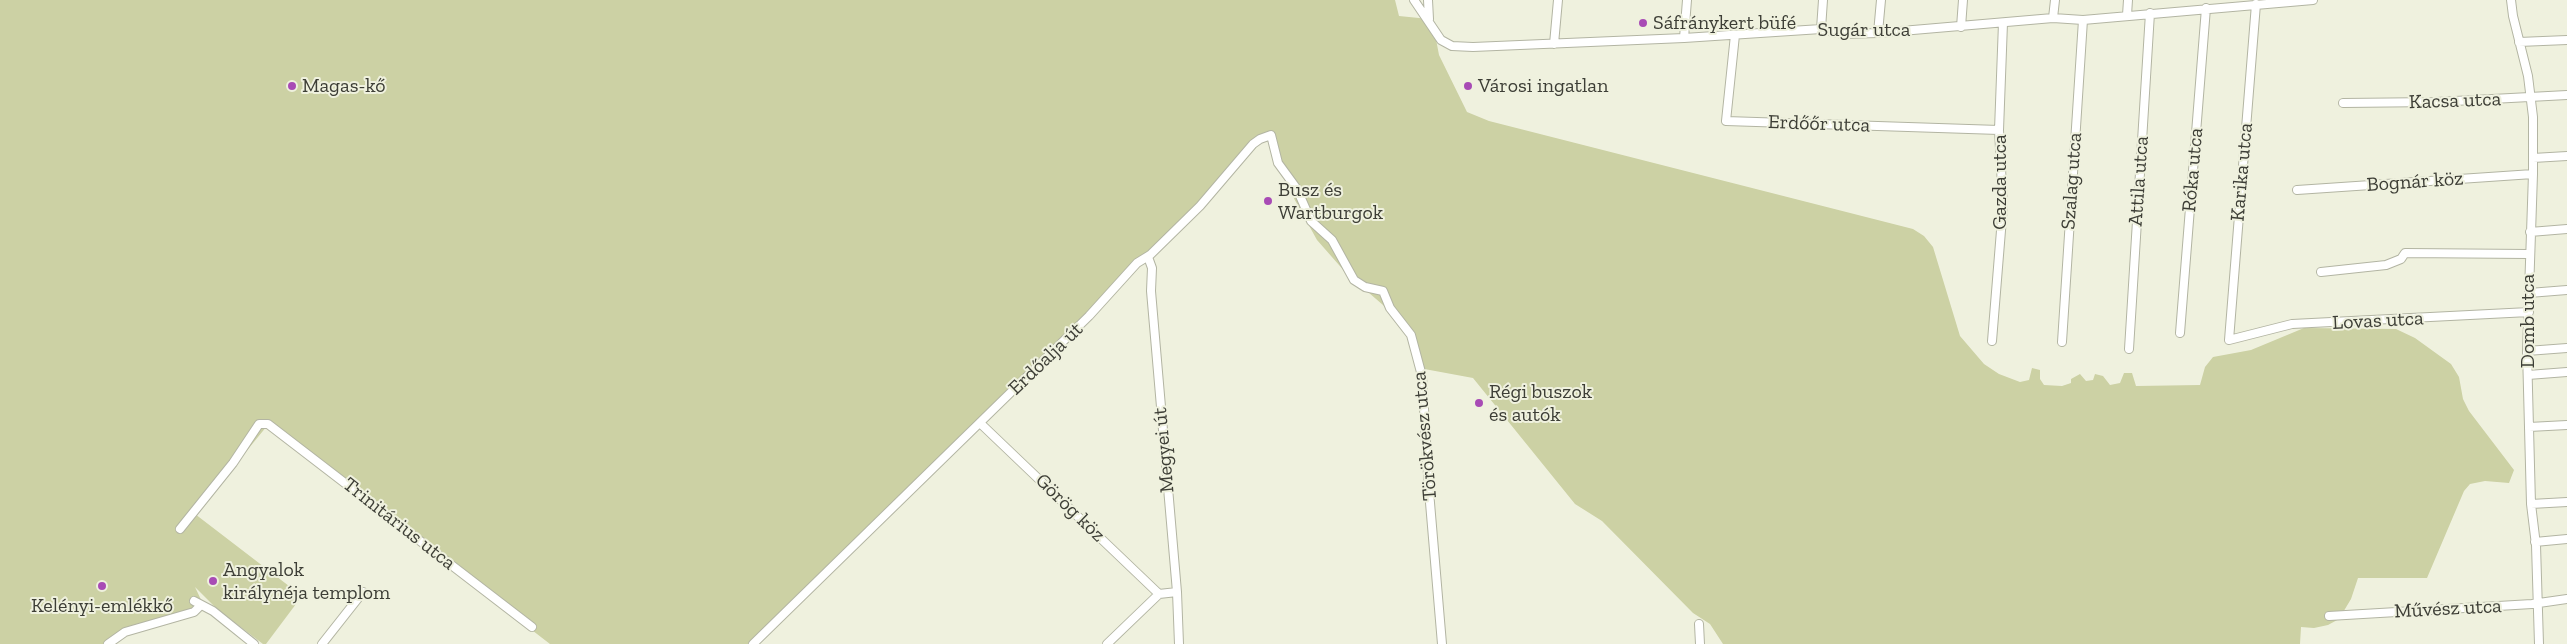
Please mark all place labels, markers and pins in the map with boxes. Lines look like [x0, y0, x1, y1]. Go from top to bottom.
place label: Sáfránykert büfé [1653, 11, 1796, 35]
marker: Sáfránykert büfé [1637, 17, 1649, 29]
place label: Magas-kő [302, 74, 385, 98]
place label: Városi ingatlan [1478, 74, 1608, 98]
marker: Magas-kő [286, 80, 298, 92]
marker: Városi ingatlan [1462, 80, 1474, 92]
place label: Busz és Wartburgok [1278, 178, 1383, 225]
marker: Busz és Wartburgok [1262, 195, 1274, 207]
place label: Régi buszok és autók [1489, 380, 1592, 427]
marker: Régi buszok és autók [1473, 397, 1485, 409]
place label: Angyalok királynéja templom [223, 558, 390, 605]
marker: Angyalok királynéja templom [207, 575, 219, 587]
marker: Kelényi-emlékkő [96, 580, 108, 592]
place label: Kelényi-emlékkő [31, 594, 173, 618]

